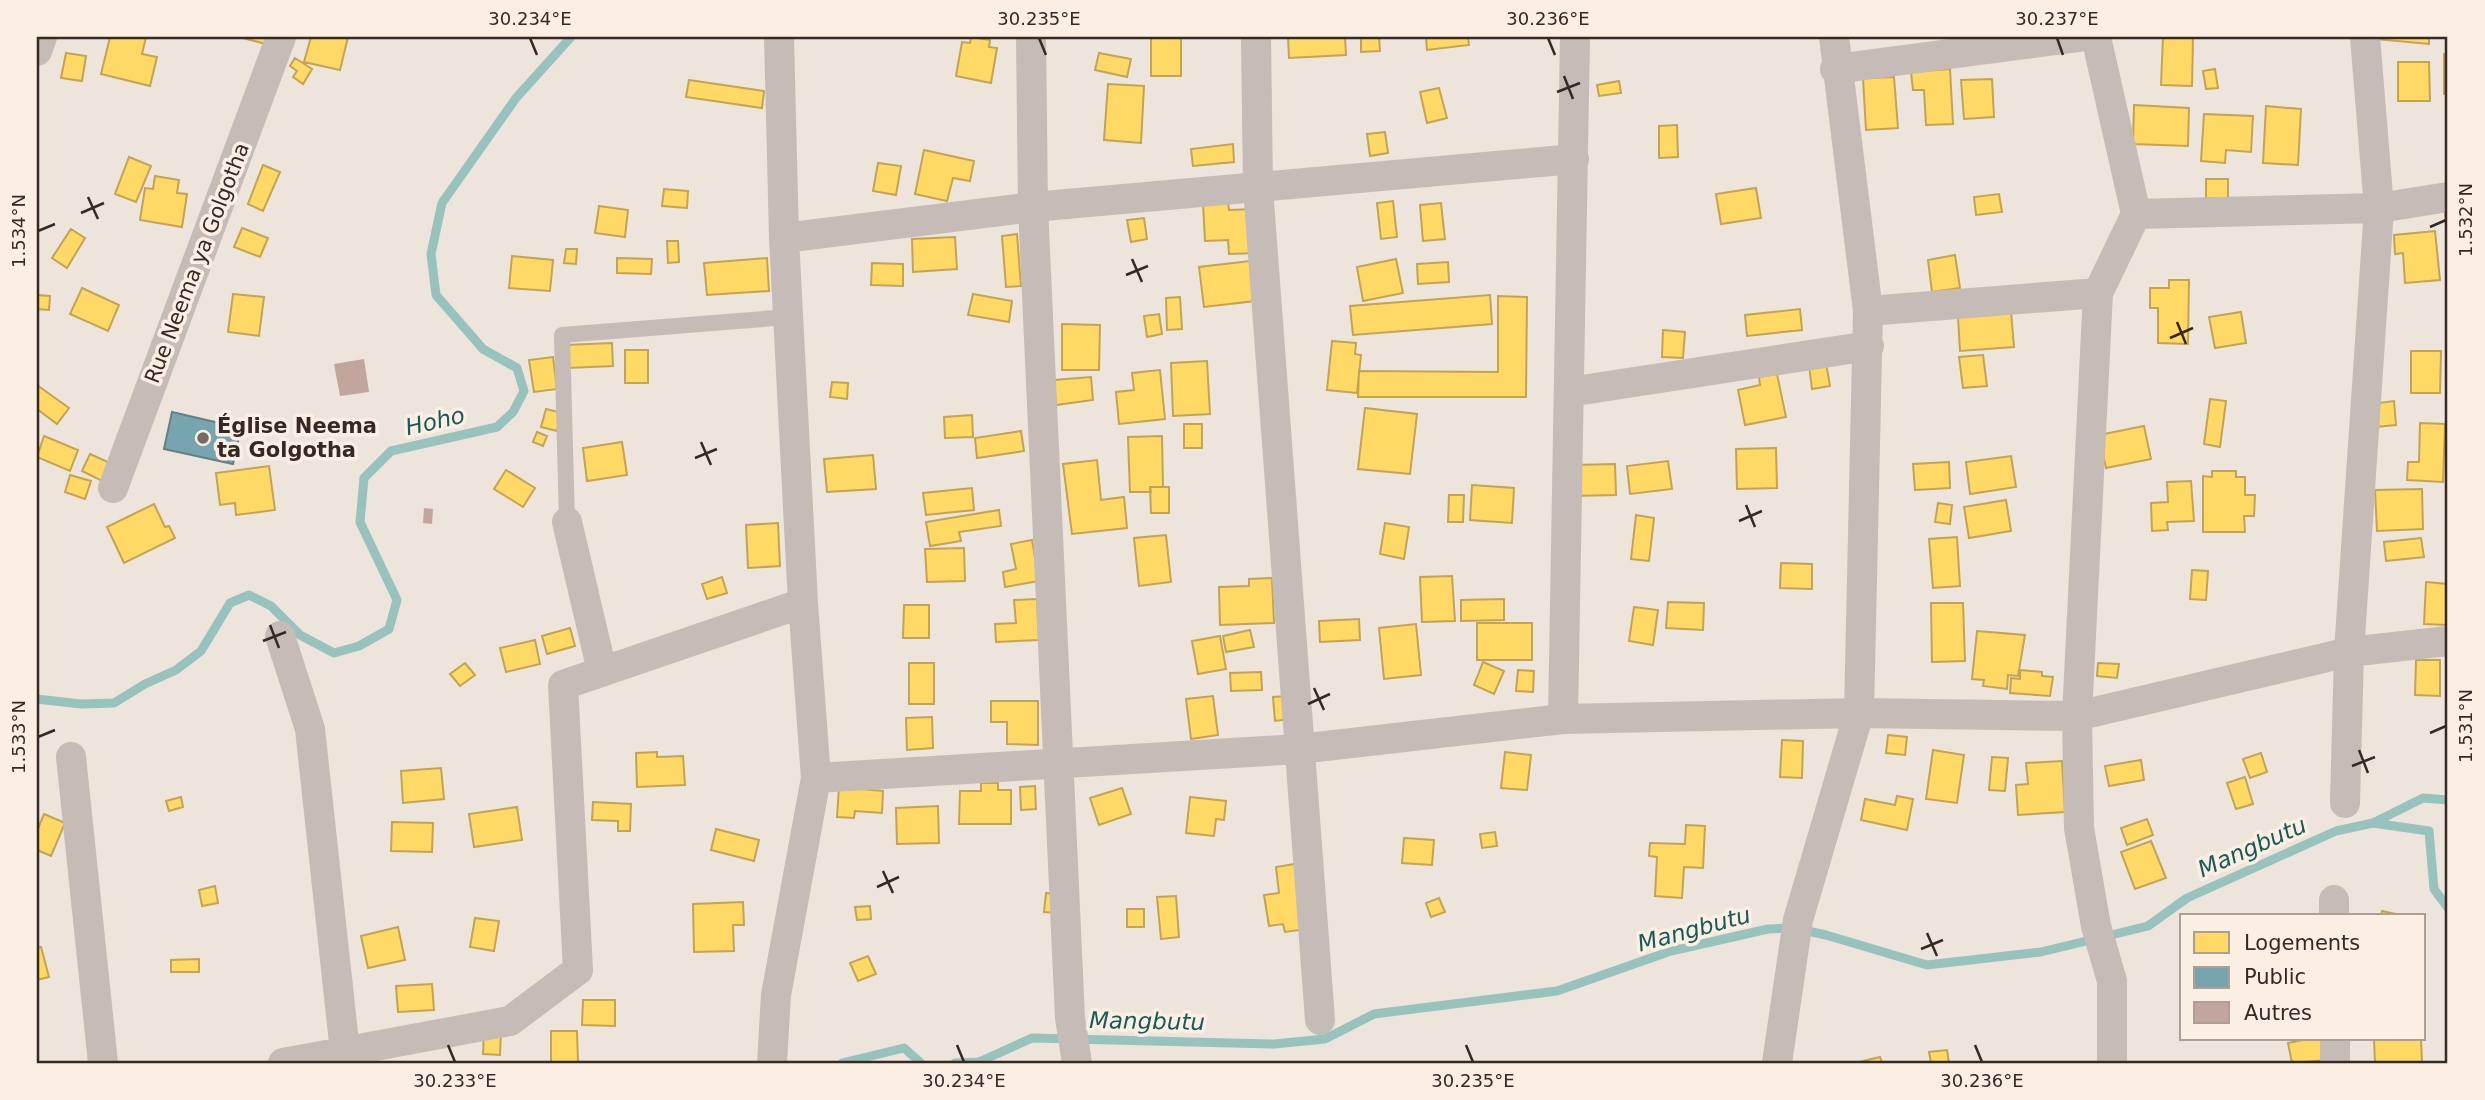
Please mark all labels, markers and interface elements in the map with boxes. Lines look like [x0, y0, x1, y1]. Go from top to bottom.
text: 30.234°E [488, 8, 572, 29]
text: 30.235°E [997, 8, 1081, 29]
text: 30.236°E [1506, 8, 1590, 29]
text: 30.237°E [2015, 8, 2099, 29]
street label: Rue Neema ya Golgotha [140, 139, 254, 387]
text: 1.532°N [2455, 183, 2476, 257]
text: 1.534°N [8, 194, 29, 268]
water label: Hoho [403, 402, 467, 440]
place label: Église Neema ta Golgotha [217, 413, 377, 462]
marker: Église Neema ta Golgotha [195, 430, 211, 446]
text: 1.531°N [2455, 689, 2476, 763]
text: 1.533°N [8, 700, 29, 774]
water label: Mangbutu [2194, 812, 2310, 882]
water label: Mangbutu [1635, 901, 1753, 957]
legend [2180, 914, 2426, 1040]
text: Logements [2244, 931, 2360, 955]
text: Public [2244, 965, 2306, 989]
text: Autres [2244, 1001, 2312, 1025]
water label: Mangbutu [1089, 1007, 1205, 1035]
text: 30.233°E [413, 1070, 497, 1091]
text: 30.234°E [922, 1070, 1006, 1091]
text: 30.235°E [1431, 1070, 1515, 1091]
text: 30.236°E [1940, 1070, 2024, 1091]

